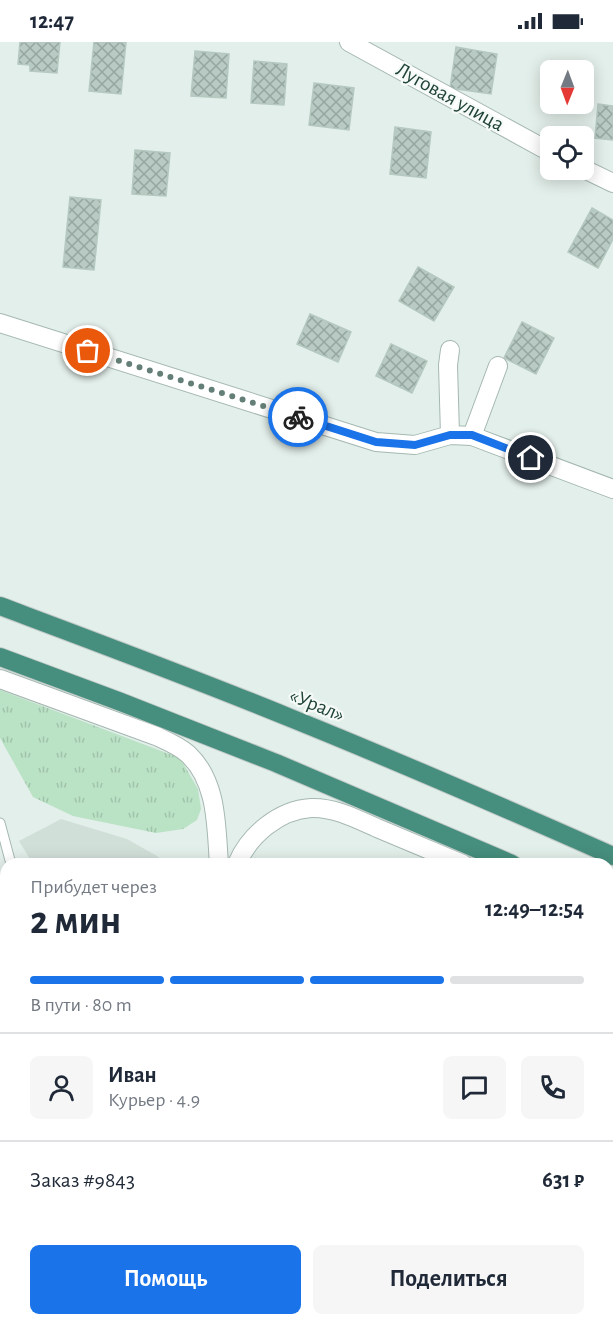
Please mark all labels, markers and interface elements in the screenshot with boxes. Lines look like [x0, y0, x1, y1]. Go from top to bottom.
text: 12:47 [30, 10, 74, 32]
street label: Луговая улица [392, 59, 508, 135]
north arrow [540, 60, 594, 114]
map controls [540, 60, 594, 180]
button: locate [540, 126, 594, 180]
pin [62, 325, 113, 376]
icon: bag [71, 334, 104, 367]
courier [268, 387, 328, 447]
icon: bike [282, 401, 315, 434]
pin [505, 432, 556, 483]
icon: home [514, 441, 547, 474]
street label: «Урал» [286, 685, 348, 725]
text: Прибудет через [30, 877, 157, 897]
text: 12:49–12:54 [485, 898, 584, 920]
text: 2 мин [30, 902, 121, 941]
text: В пути · 80 m [30, 995, 132, 1015]
button: person [30, 1056, 93, 1119]
button: chat [443, 1056, 506, 1119]
button: phone [521, 1056, 584, 1119]
text: Иван [108, 1064, 157, 1086]
text: Курьер · 4.9 [108, 1090, 200, 1110]
text: Заказ #9843 [30, 1169, 135, 1191]
text: 631 ₽ [542, 1169, 584, 1191]
button: Помощь [30, 1245, 301, 1314]
button: Поделиться [313, 1245, 584, 1314]

